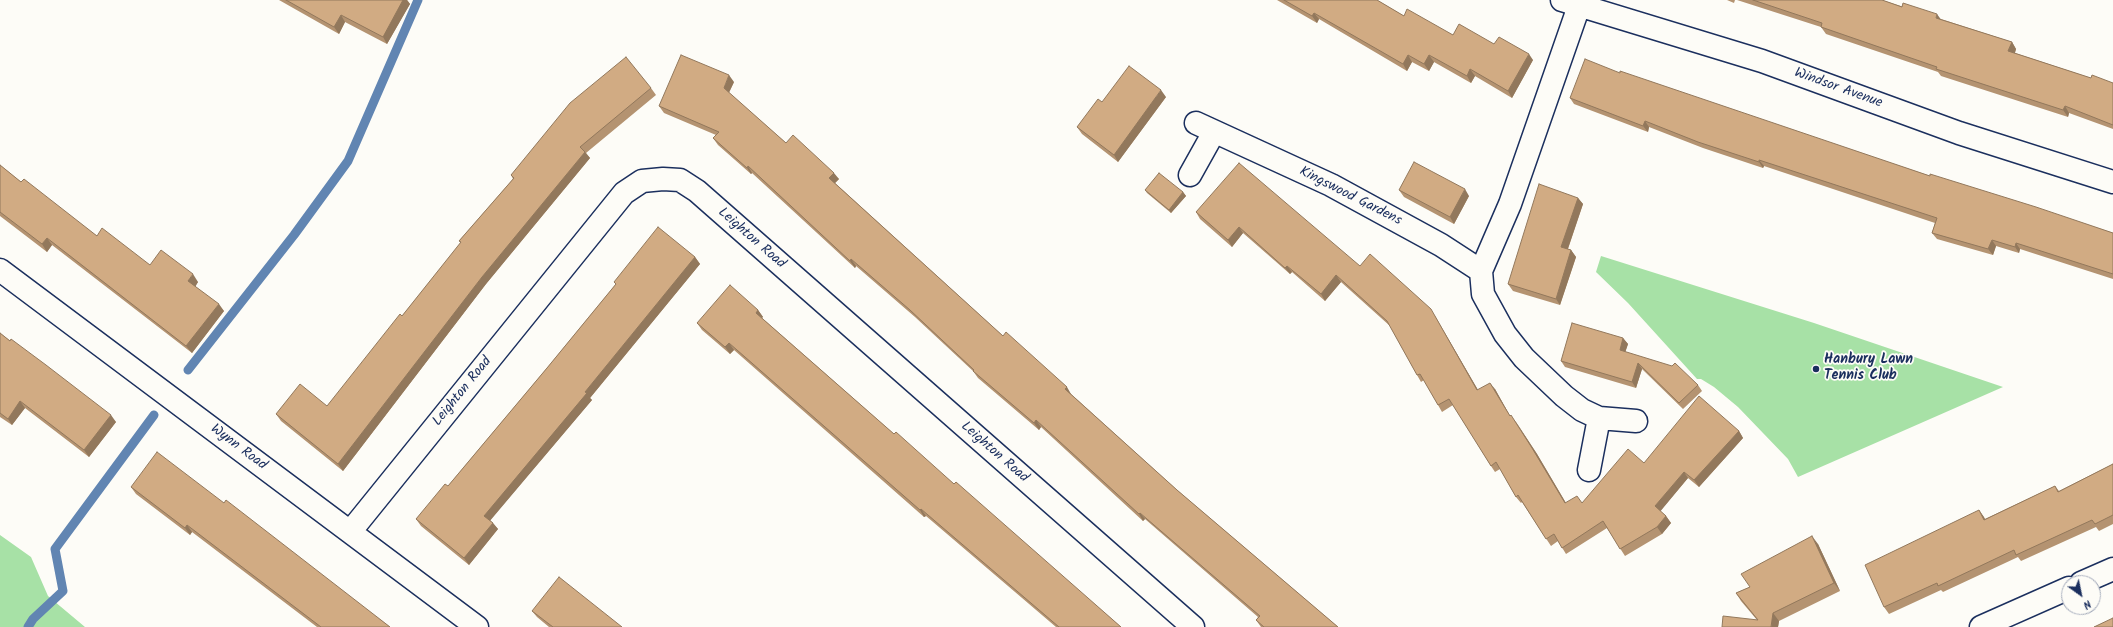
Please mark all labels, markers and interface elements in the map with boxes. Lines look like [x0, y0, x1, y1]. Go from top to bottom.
street label: Windsor Avenue [1792, 65, 1884, 113]
street label: Kingswood Gardens [1296, 164, 1404, 230]
street label: Leighton Road [714, 205, 788, 273]
place label: Hanbury Lawn Tennis Club [1824, 353, 1913, 386]
street label: Leighton Road [430, 354, 496, 430]
marker: Hanbury Lawn Tennis Club [1811, 364, 1821, 374]
street label: Leighton Road [957, 419, 1031, 487]
street label: Wynn Road [207, 421, 269, 475]
north arrow [2061, 575, 2101, 615]
text: N [2079, 595, 2095, 614]

